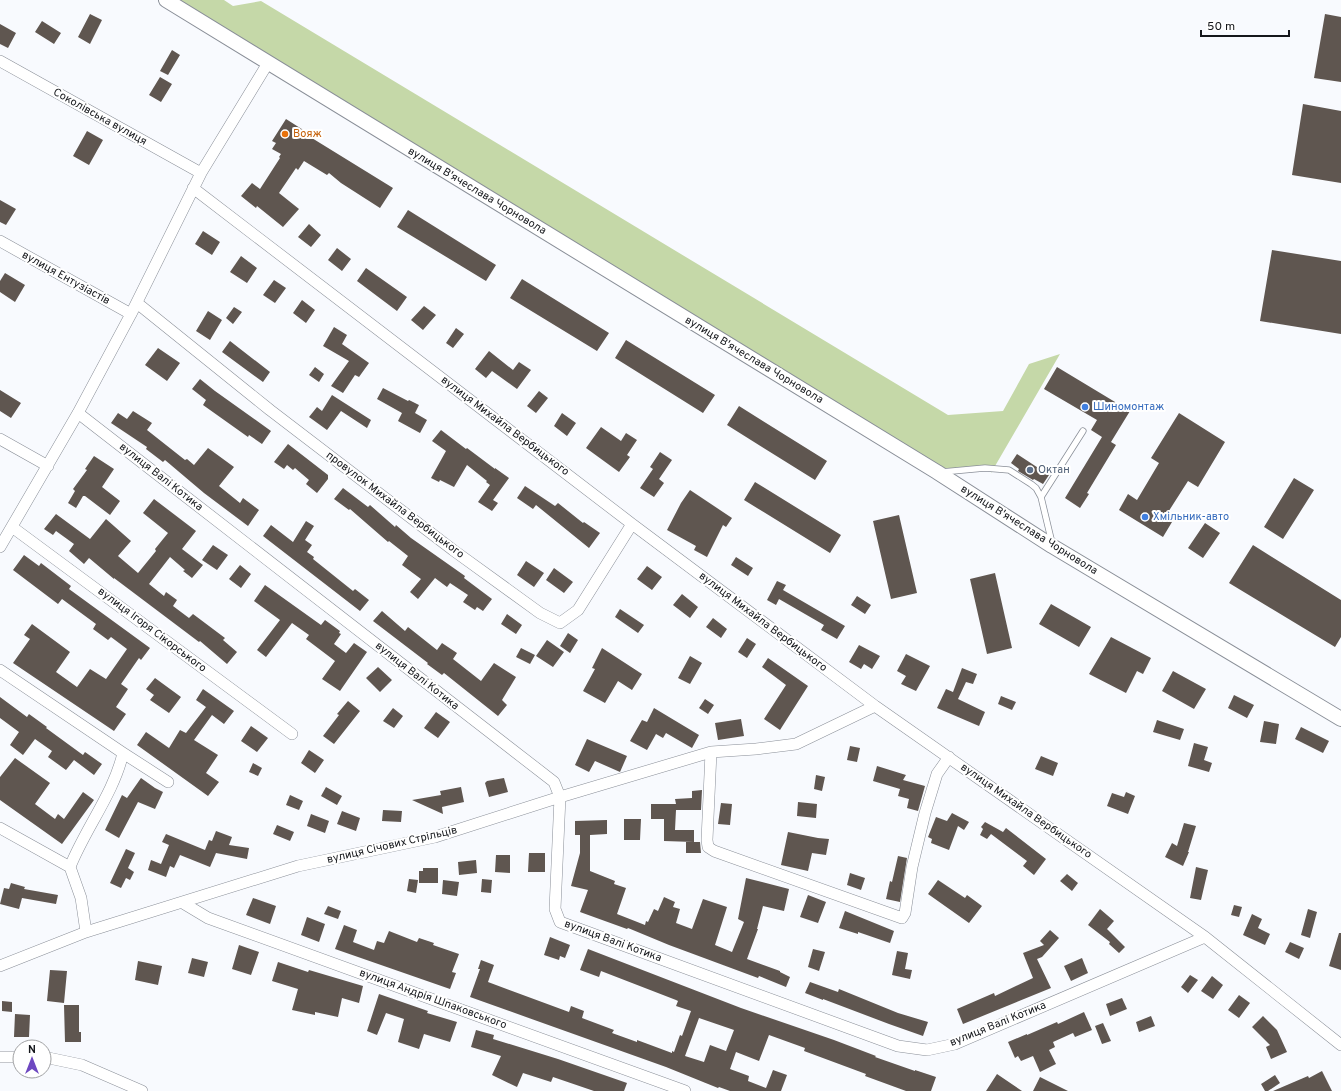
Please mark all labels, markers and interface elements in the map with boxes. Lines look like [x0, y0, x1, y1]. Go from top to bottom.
scale bar [1201, 12, 1289, 38]
text: 50 m [1207, 19, 1235, 35]
street label: Соколівська вулиця [51, 85, 149, 149]
place label: Вояж [293, 127, 322, 141]
marker: Вояж [280, 129, 290, 139]
street label: вулиця В'ячеслава Чорновола [405, 144, 549, 238]
street label: вулиця Ентузіастів [19, 248, 113, 308]
street label: вулиця В'ячеслава Чорновола [682, 313, 826, 407]
street label: вулиця Михайла Вербицького [438, 373, 572, 479]
place label: Шиномонтаж [1093, 400, 1164, 414]
marker: Шиномонтаж [1080, 402, 1090, 412]
street label: вулиця Валі Котика [116, 440, 206, 514]
street label: провулок Михайла Вербицького [323, 448, 467, 562]
place label: Октан [1038, 463, 1070, 477]
marker: Октан [1025, 465, 1035, 475]
street label: вулиця В'ячеслава Чорновола [958, 482, 1100, 578]
place label: Хмільник-авто [1153, 510, 1229, 524]
marker: Хмільник-авто [1140, 512, 1150, 522]
street label: вулиця Михайла Вербицького [696, 569, 830, 675]
street label: вулиця Ігоря Сікорського [95, 585, 209, 675]
street label: вулиця Валі Котика [372, 639, 462, 713]
street label: вулиця Михайла Вербицького [958, 760, 1094, 862]
street label: вулиця Січових Стрільців [325, 823, 459, 867]
street label: вулиця Валі Котика [562, 917, 664, 965]
street label: вулиця Андрія Шпаковського [357, 966, 509, 1032]
street label: вулиця Валі Котика [948, 998, 1048, 1050]
north arrow [12, 1039, 52, 1079]
text: N [28, 1043, 36, 1057]

